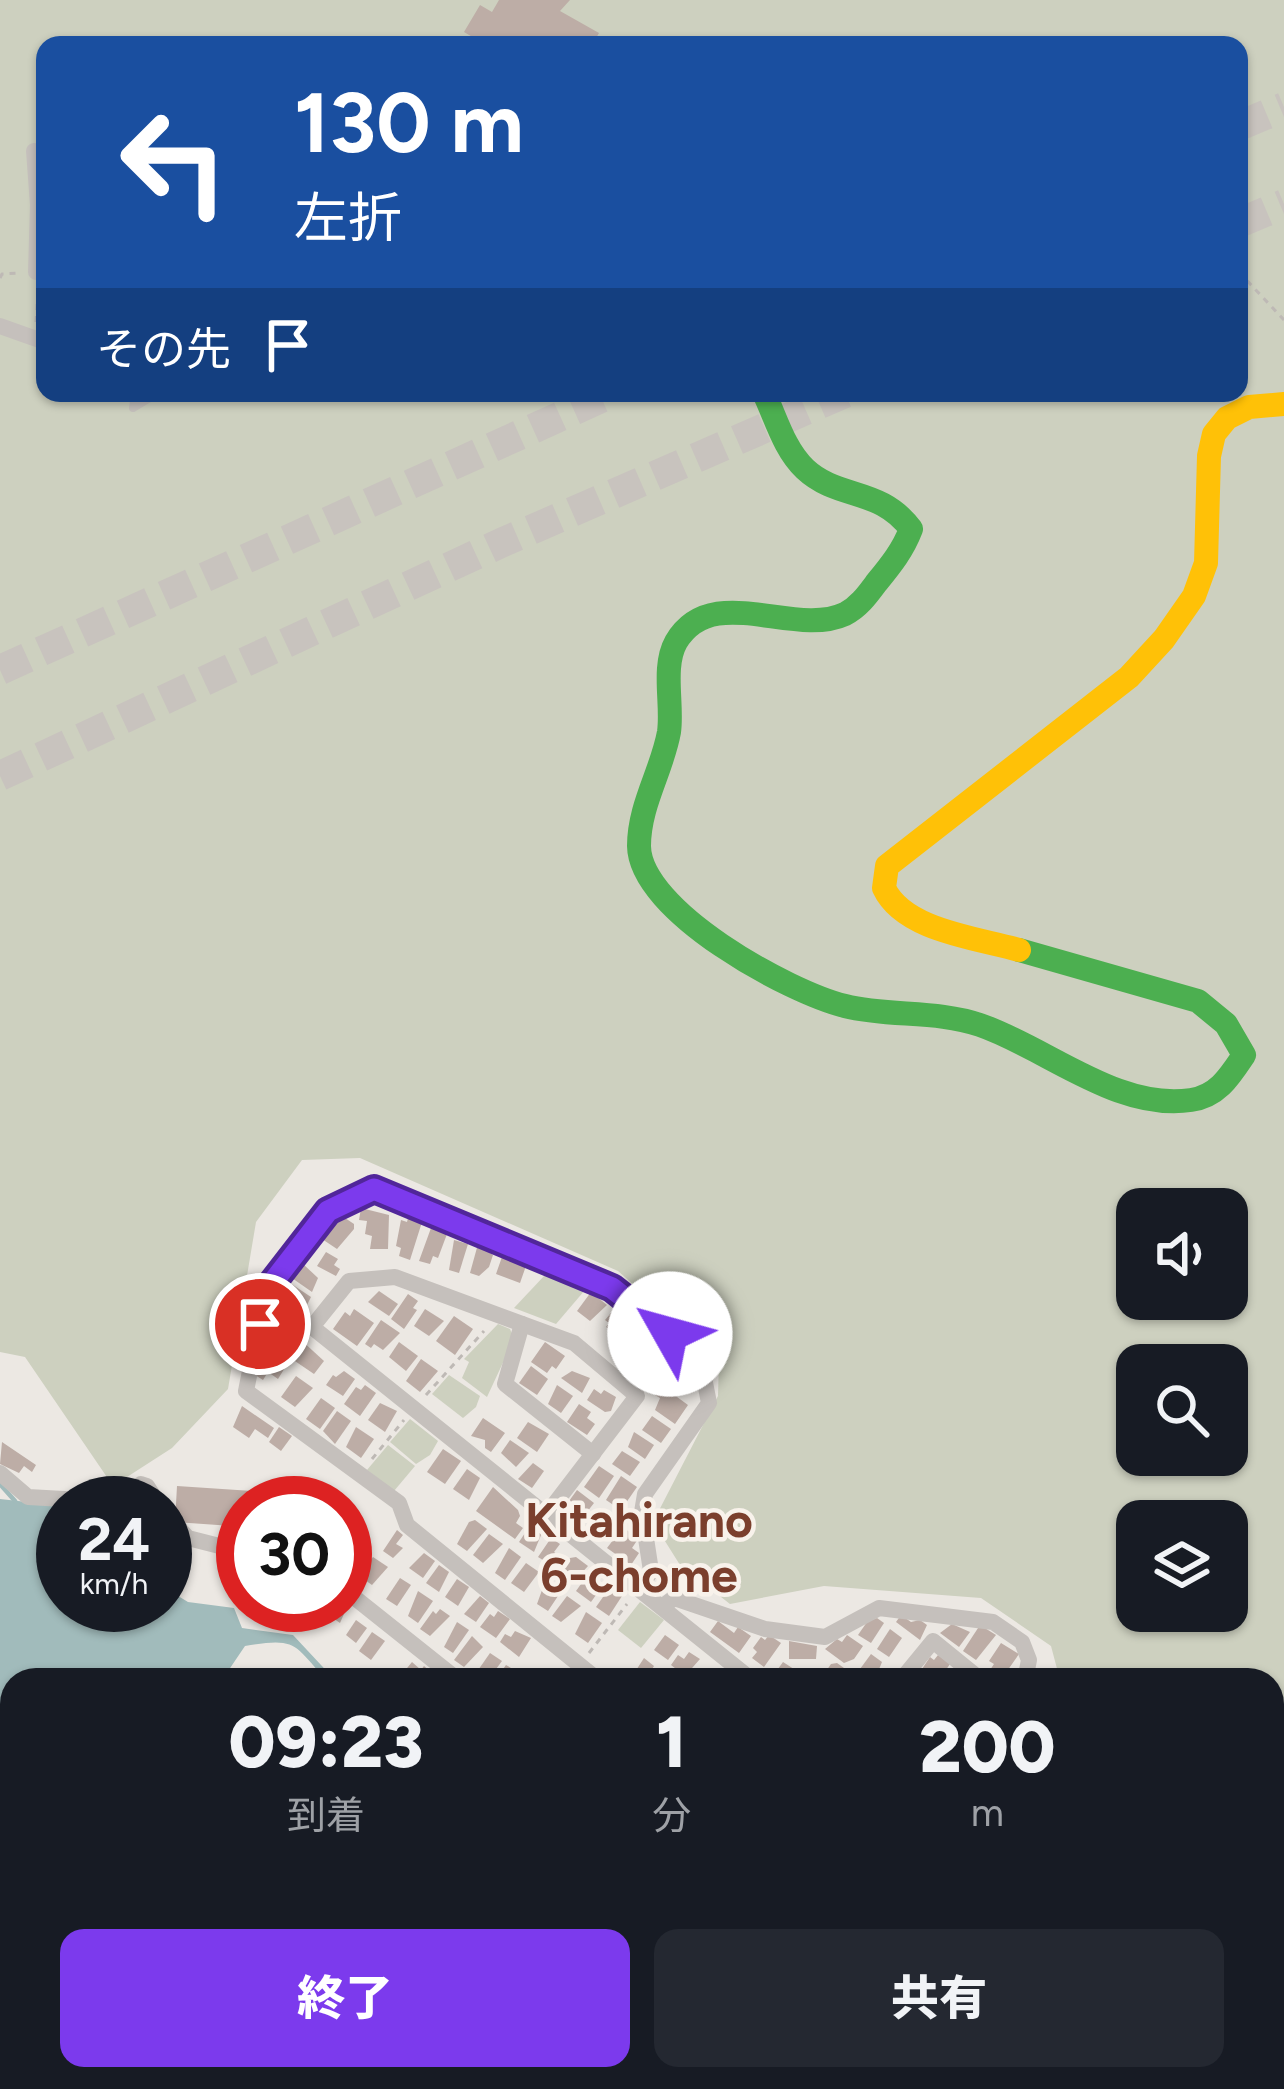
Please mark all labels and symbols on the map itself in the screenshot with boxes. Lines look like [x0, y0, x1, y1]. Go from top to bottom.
position arrow [607, 1271, 733, 1397]
pin [209, 1273, 311, 1375]
speed limit sign: 30 [216, 1476, 372, 1632]
district label: Kitahirano 6-chome [525, 1491, 753, 1604]

